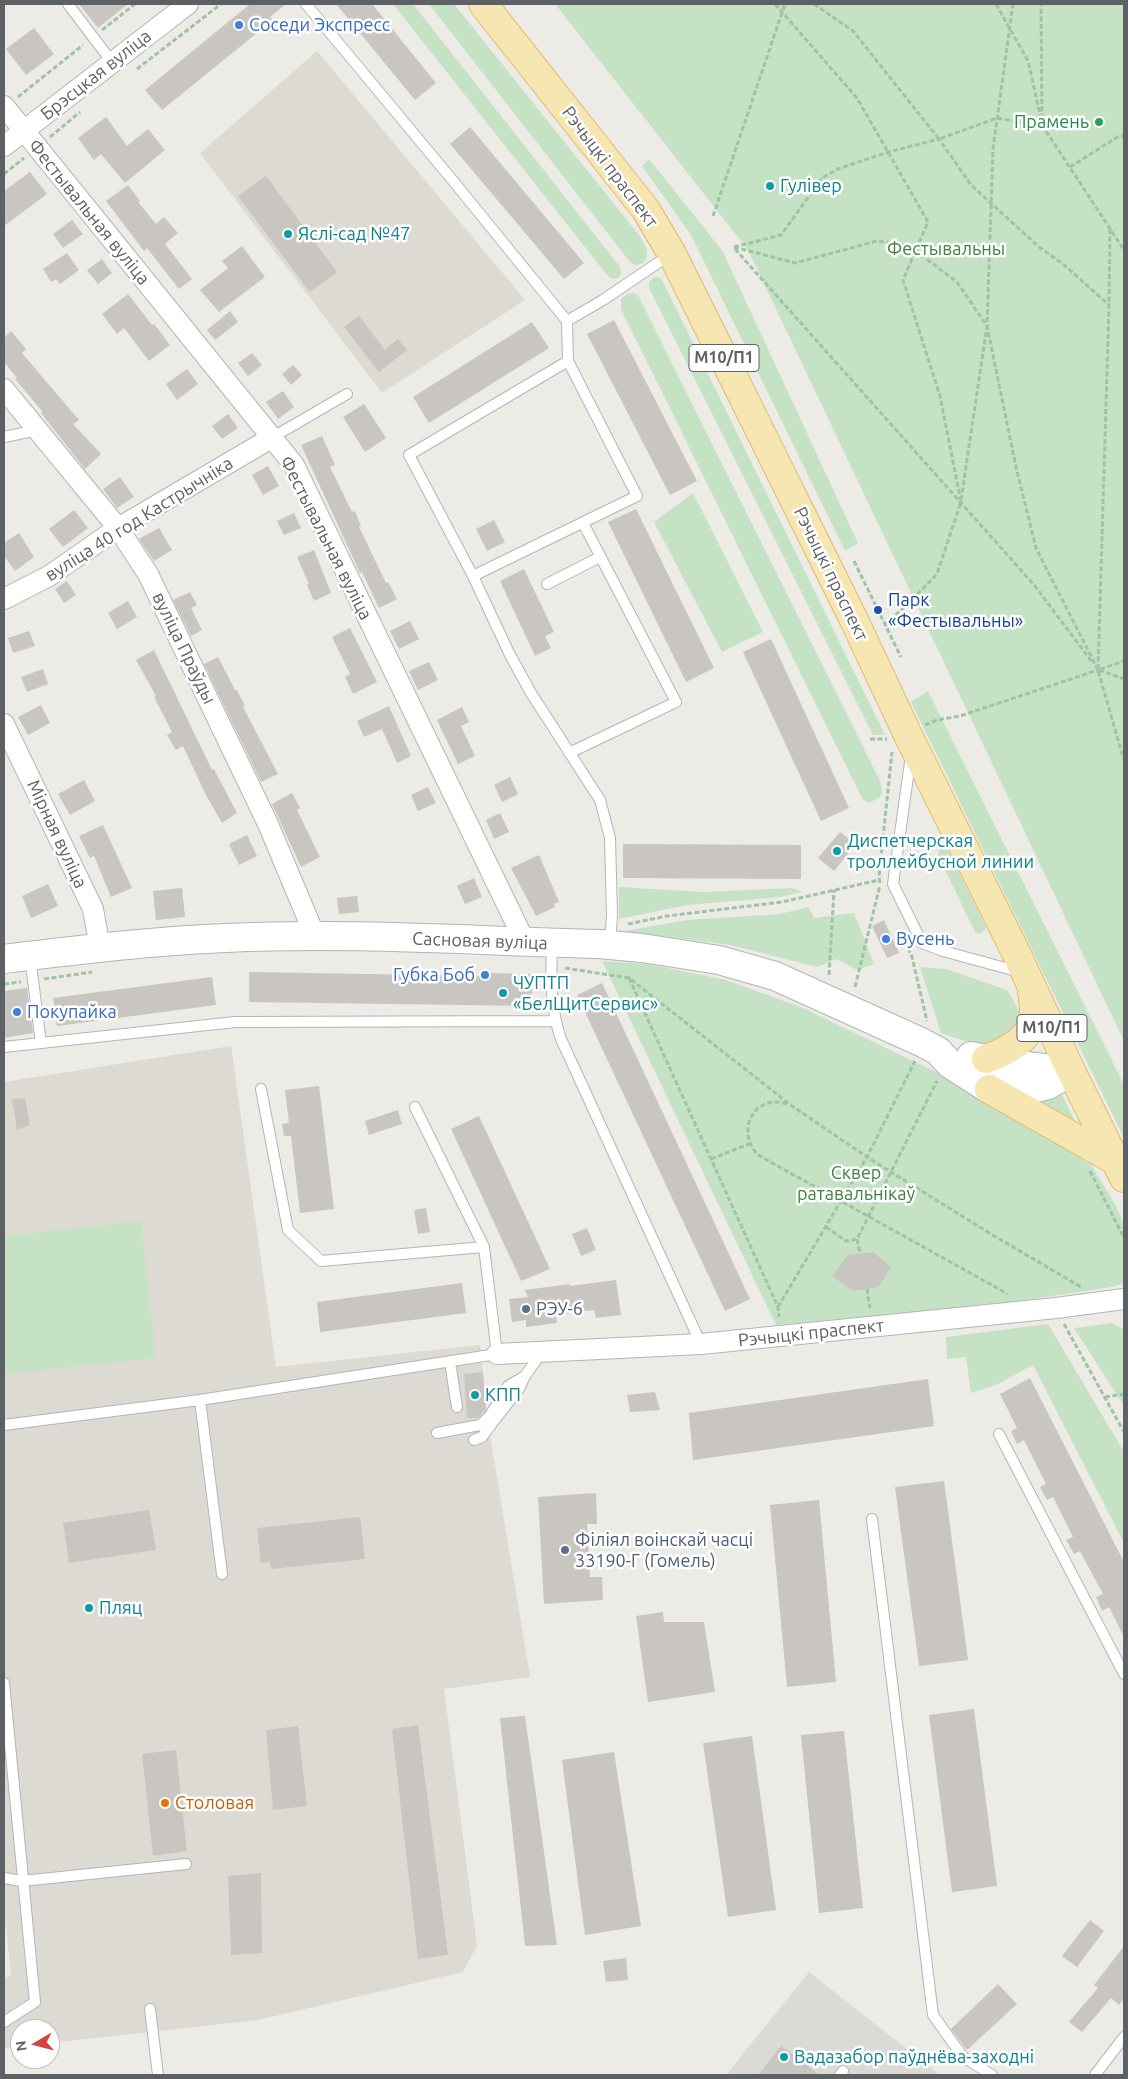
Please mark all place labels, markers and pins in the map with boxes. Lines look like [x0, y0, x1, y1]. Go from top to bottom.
place label: Соседи Экспресс [249, 14, 390, 36]
marker: Соседи Экспресс [233, 19, 245, 31]
place label: Прамень [1014, 111, 1089, 133]
marker: Прамень [1093, 116, 1105, 128]
place label: Гулівер [780, 175, 842, 197]
marker: Гулівер [764, 180, 776, 192]
place label: Яслі-сад №47 [298, 223, 410, 245]
marker: Яслі-сад №47 [282, 228, 294, 240]
place label: Парк «Фестывальны» [888, 589, 1023, 632]
marker: Парк «Фестывальны» [872, 604, 884, 616]
place label: Диспетчерская троллейбусной линии [847, 830, 1034, 872]
marker: Диспетчерская троллейбусной линии [831, 845, 843, 857]
place label: Вусень [896, 928, 954, 950]
marker: Вусень [880, 933, 892, 945]
place label: Губка Боб [393, 964, 475, 986]
marker: Губка Боб [479, 969, 491, 981]
place label: ЧУПТП «БелЩитСервис» [513, 972, 658, 1014]
marker: ЧУПТП «БелЩитСервис» [497, 987, 509, 999]
place label: Покупайка [27, 1001, 117, 1023]
marker: Покупайка [11, 1006, 23, 1018]
place label: РЭУ-6 [536, 1298, 583, 1320]
marker: РЭУ-6 [520, 1303, 532, 1315]
place label: КПП [485, 1384, 521, 1406]
marker: КПП [469, 1389, 481, 1401]
place label: Філіял воінскай часці 33190-Г (Гомель) [575, 1529, 753, 1572]
marker: Філіял воінскай часці 33190-Г (Гомель) [559, 1544, 571, 1556]
place label: Пляц [99, 1597, 142, 1619]
marker: Пляц [83, 1602, 95, 1614]
place label: Столовая [175, 1792, 254, 1814]
marker: Столовая [159, 1797, 171, 1809]
place label: Вадазабор паўднёва-заходні [794, 2046, 1034, 2068]
marker: Вадазабор паўднёва-заходні [778, 2051, 790, 2063]

